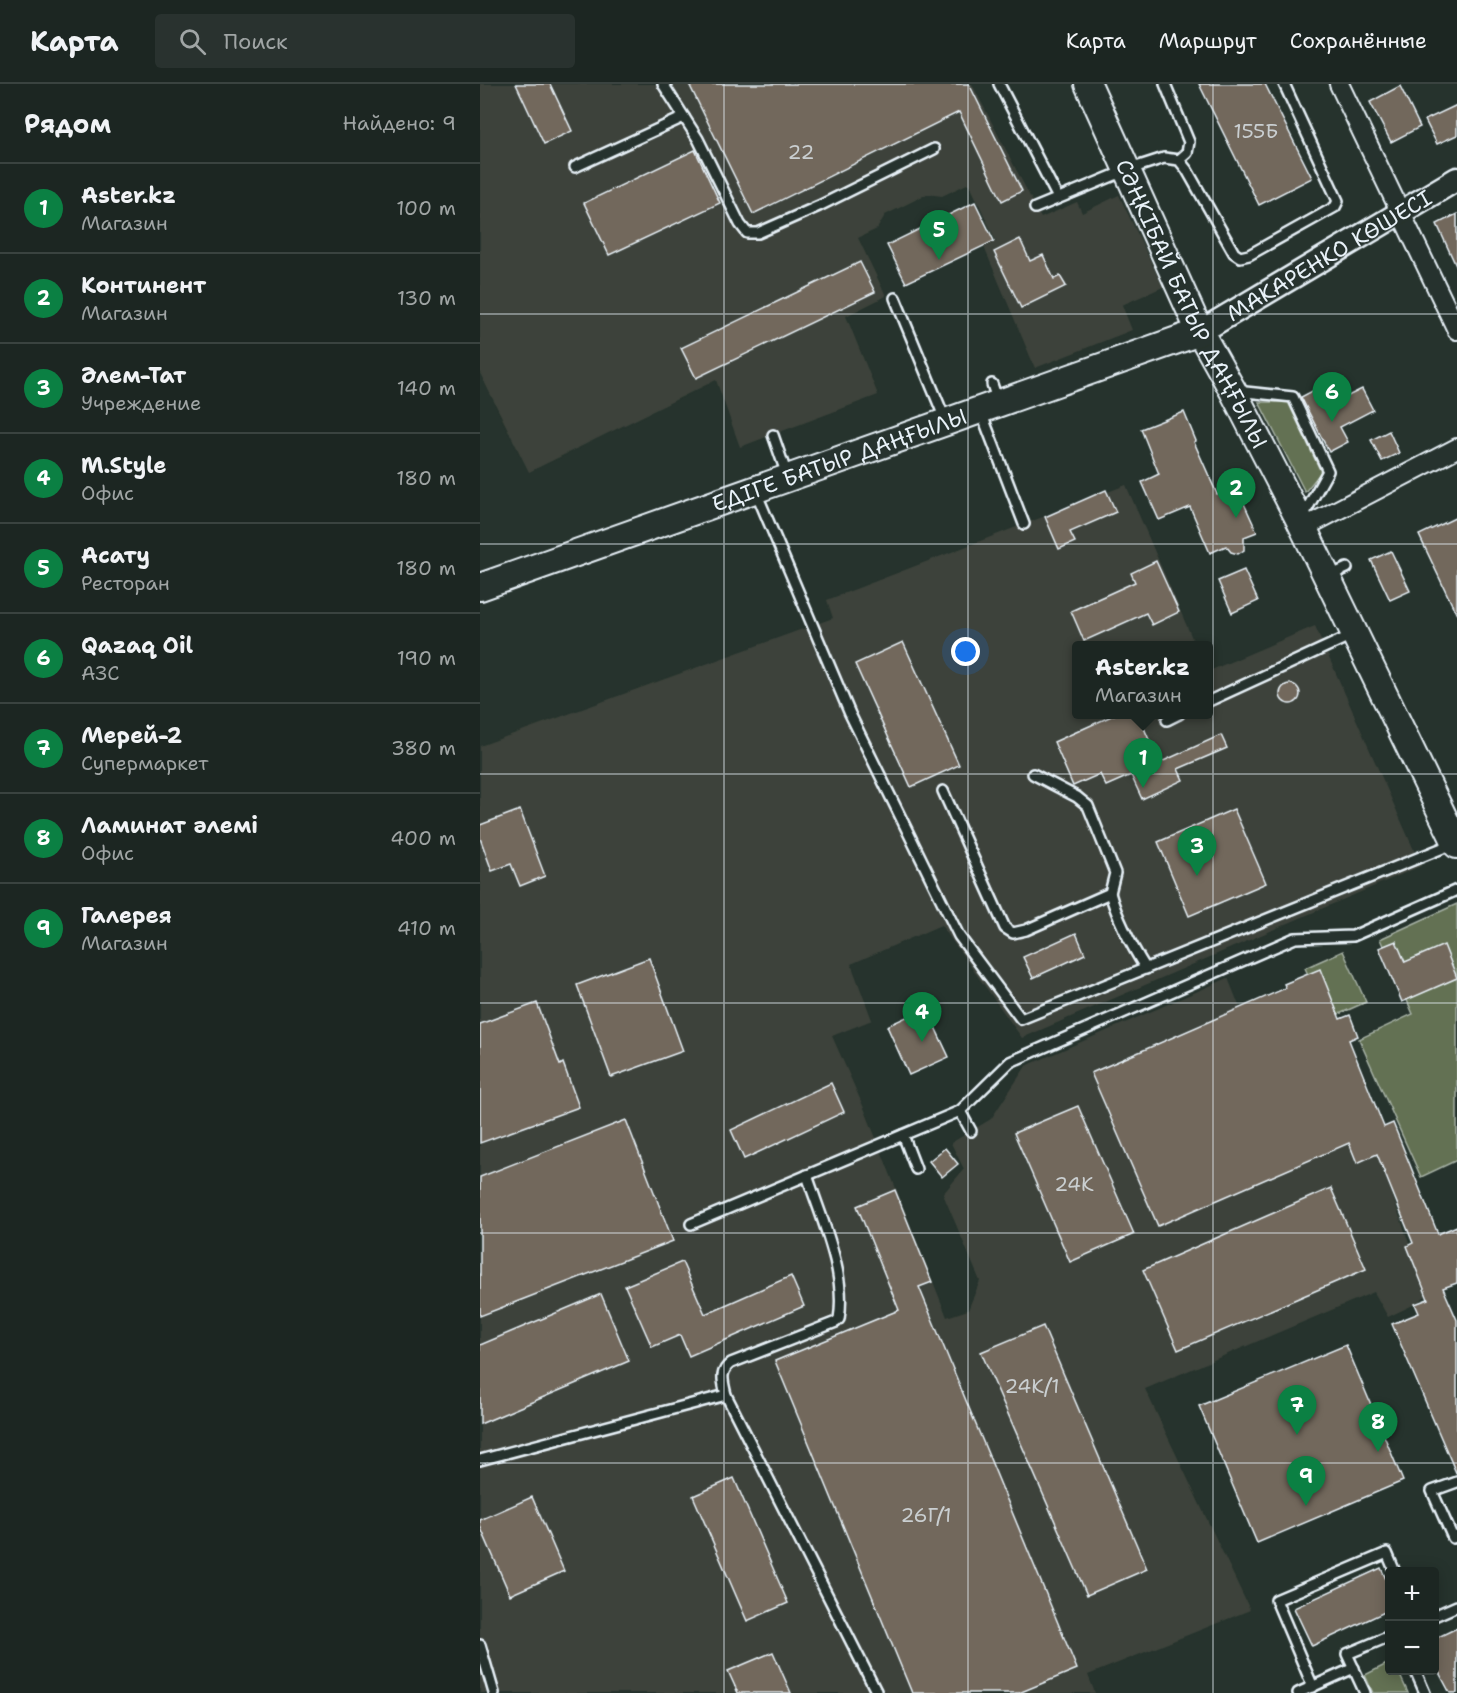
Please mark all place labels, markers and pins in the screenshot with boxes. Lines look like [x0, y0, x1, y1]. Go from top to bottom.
pin: 5 [920, 210, 958, 260]
pin: 6 [1312, 372, 1352, 422]
pin: 2 [1216, 468, 1256, 518]
pin: 1 [1124, 738, 1162, 788]
pin: 3 [1178, 826, 1216, 876]
pin: 4 [902, 992, 942, 1042]
pin: 7 [1278, 1386, 1316, 1435]
pin: 8 [1358, 1402, 1398, 1452]
pin: 9 [1286, 1456, 1326, 1506]

